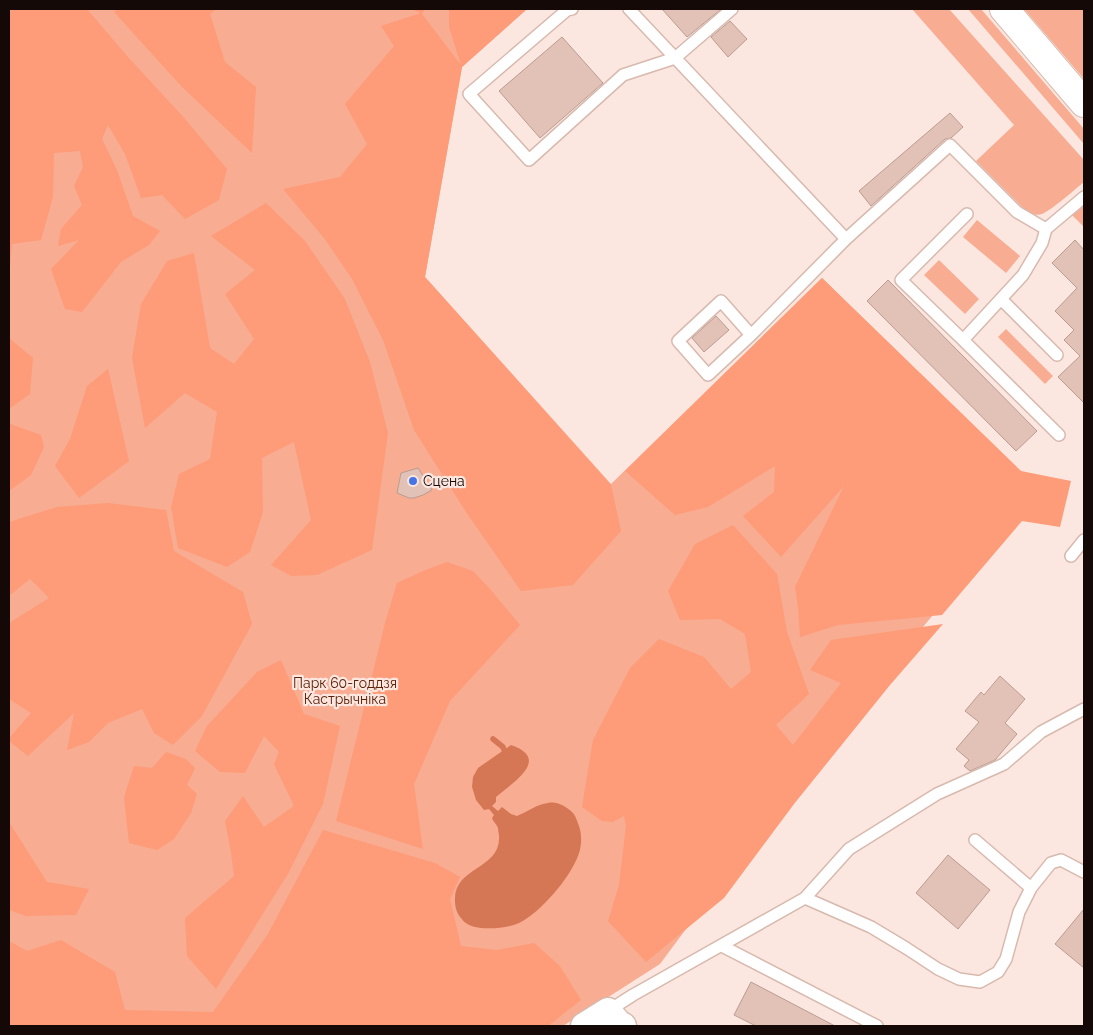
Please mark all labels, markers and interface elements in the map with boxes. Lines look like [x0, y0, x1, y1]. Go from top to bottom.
place label: Сцена [423, 473, 465, 489]
marker: Сцена [407, 475, 419, 487]
park label: Парк 60-годдзя Кастрычніка [293, 675, 397, 707]

